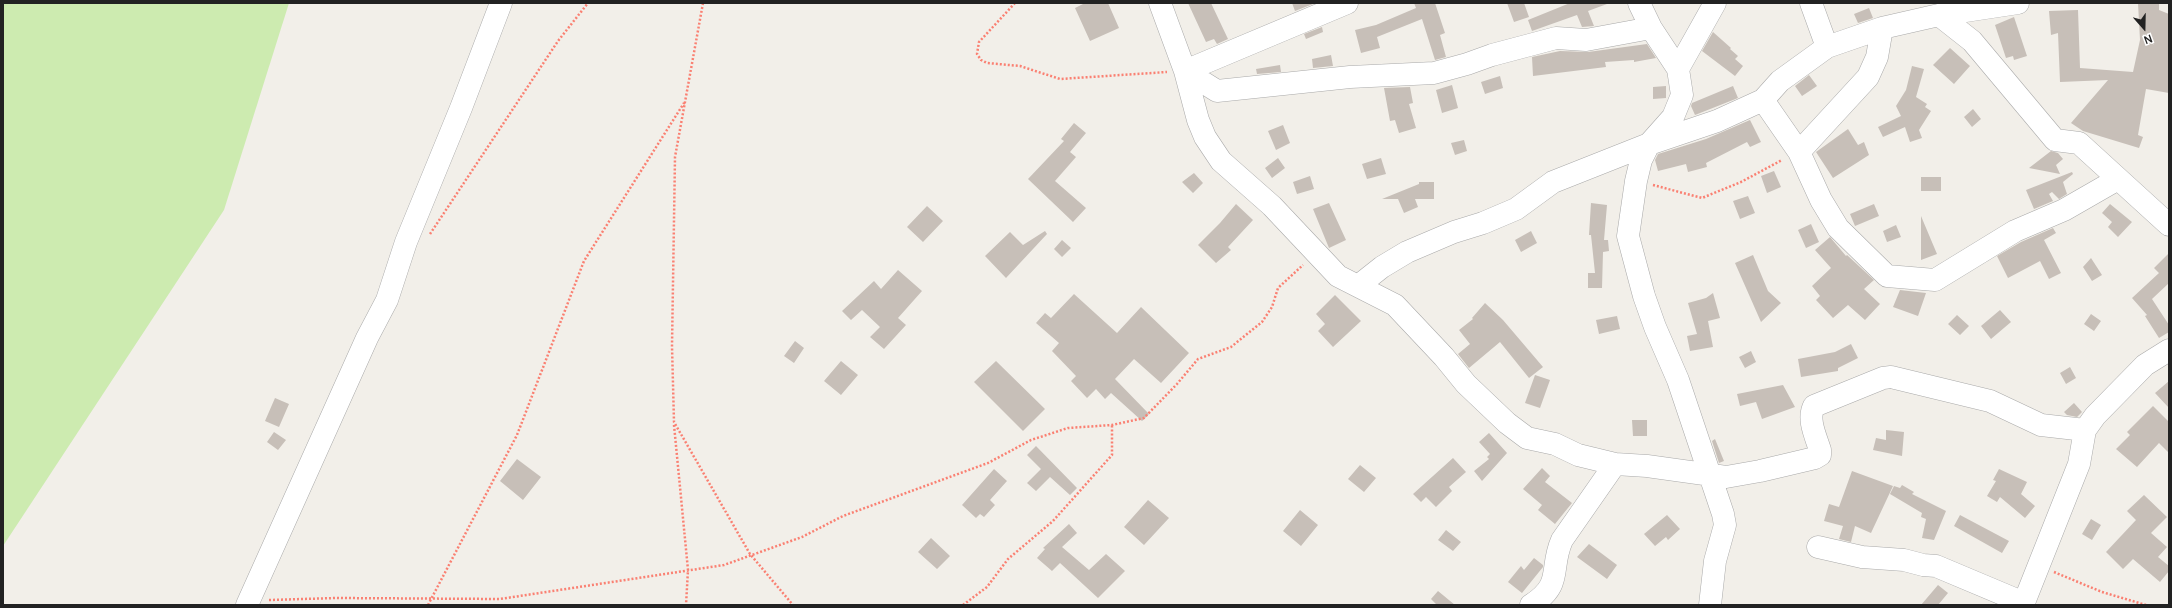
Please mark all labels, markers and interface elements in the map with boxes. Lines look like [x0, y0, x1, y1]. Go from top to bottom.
north arrow [2124, 8, 2164, 48]
text: N [2142, 31, 2155, 48]

